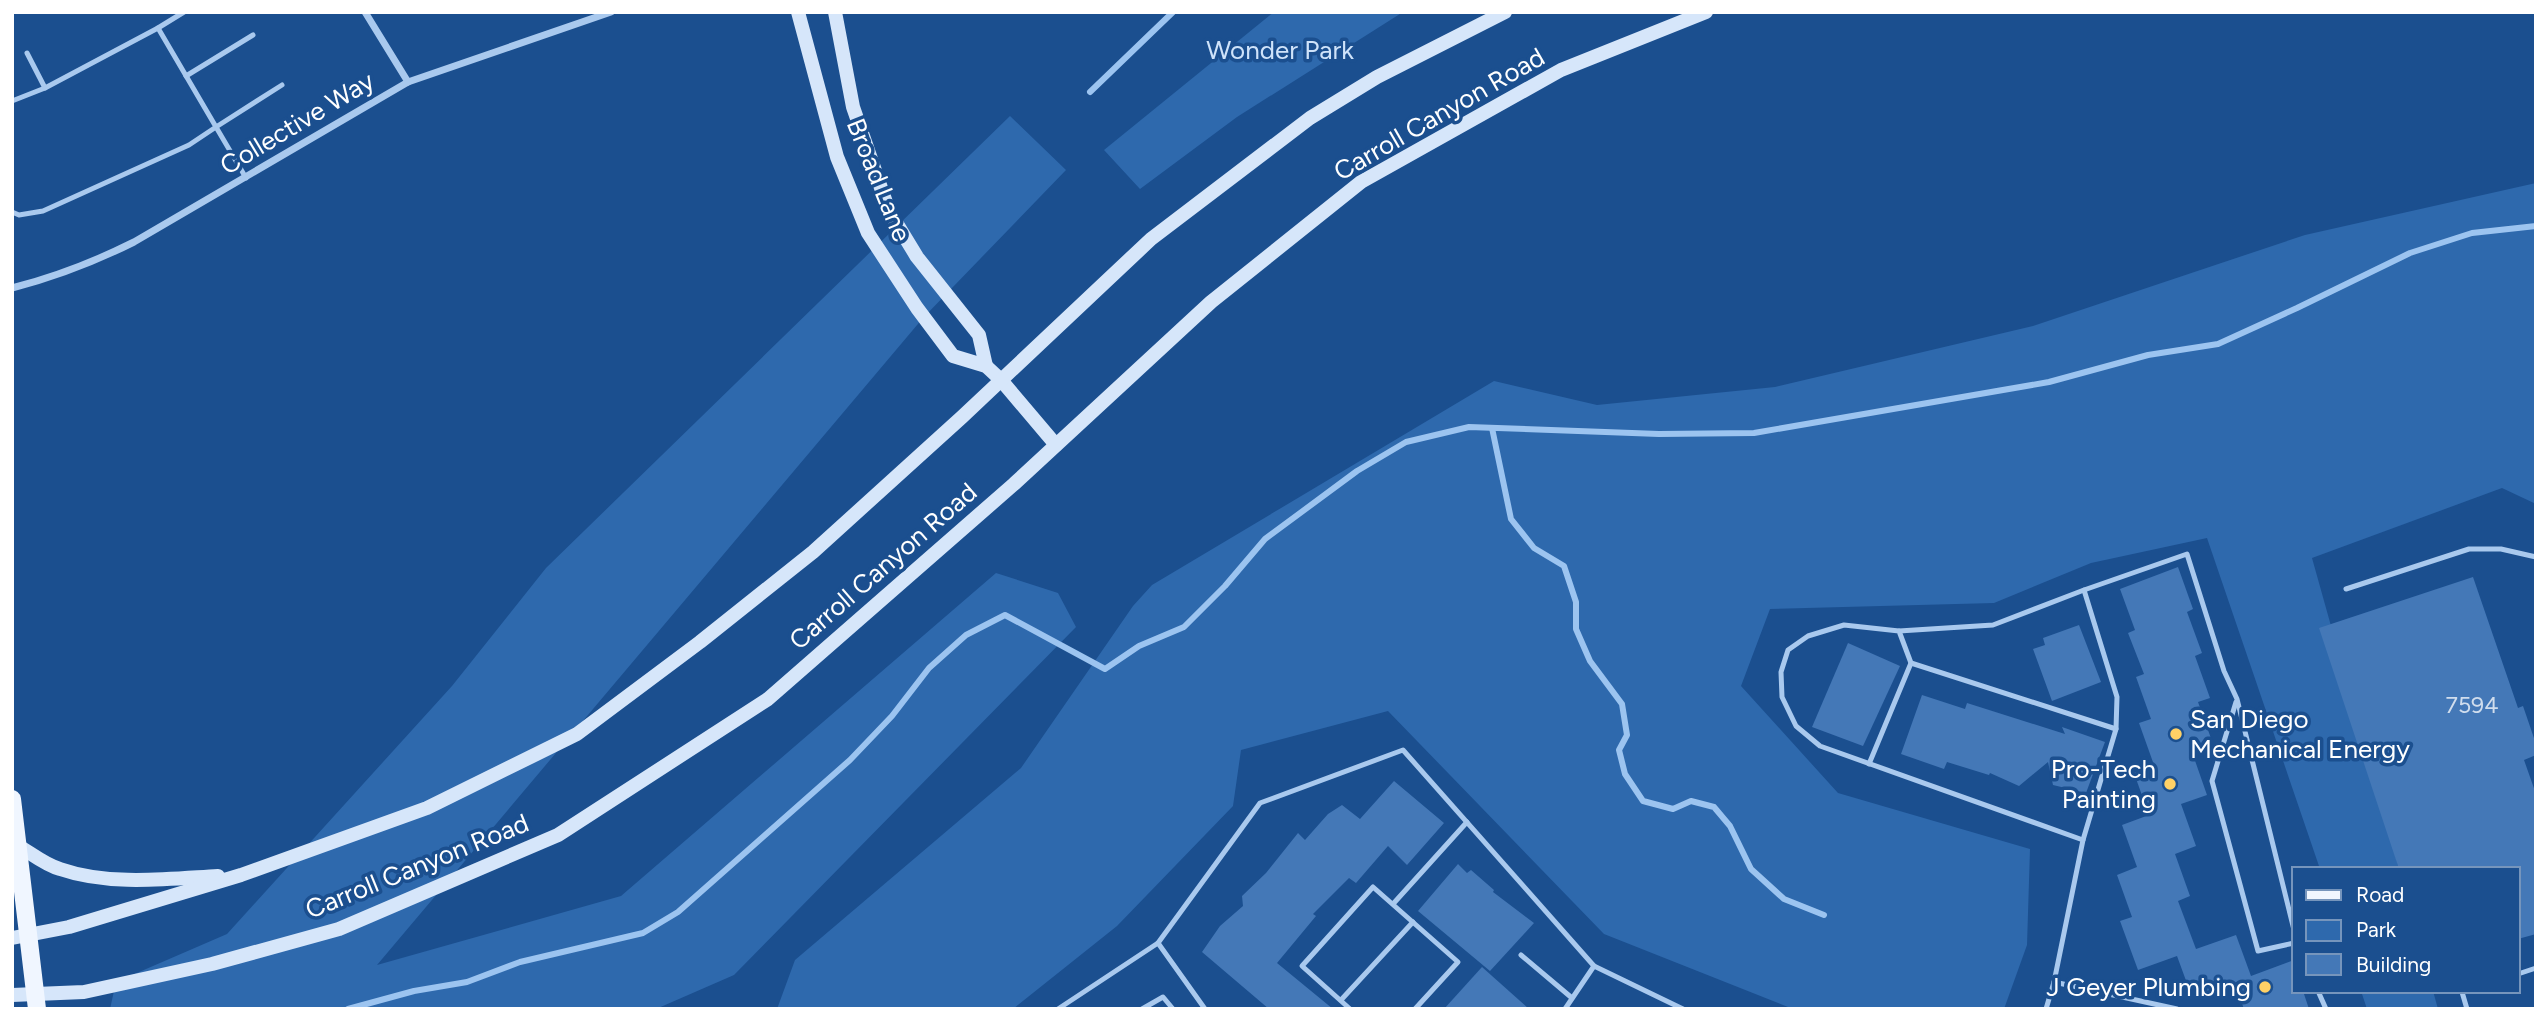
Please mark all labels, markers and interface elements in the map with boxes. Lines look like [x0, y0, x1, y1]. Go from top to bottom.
park label: Wonder Park [1206, 34, 1354, 66]
street label: Carroll Canyon Road [1328, 41, 1550, 187]
street label: Collective Way [214, 64, 380, 181]
street label: Broad Lane [840, 114, 918, 246]
street label: Carroll Canyon Road [783, 476, 983, 656]
house number: 7594 [2446, 691, 2498, 719]
place label: San Diego Mechanical Energy [2190, 703, 2410, 765]
marker: San Diego Mechanical Energy [2168, 726, 2184, 742]
place label: Pro-Tech Painting [2051, 753, 2156, 815]
marker: Pro-Tech Painting [2162, 776, 2178, 792]
street label: Carroll Canyon Road [301, 807, 533, 925]
legend [2292, 867, 2520, 993]
text: Road [2356, 882, 2404, 907]
text: Park [2356, 917, 2397, 942]
text: Building [2356, 952, 2431, 977]
place label: J Geyer Plumbing [2046, 971, 2251, 1003]
marker: J Geyer Plumbing [2257, 979, 2273, 995]

